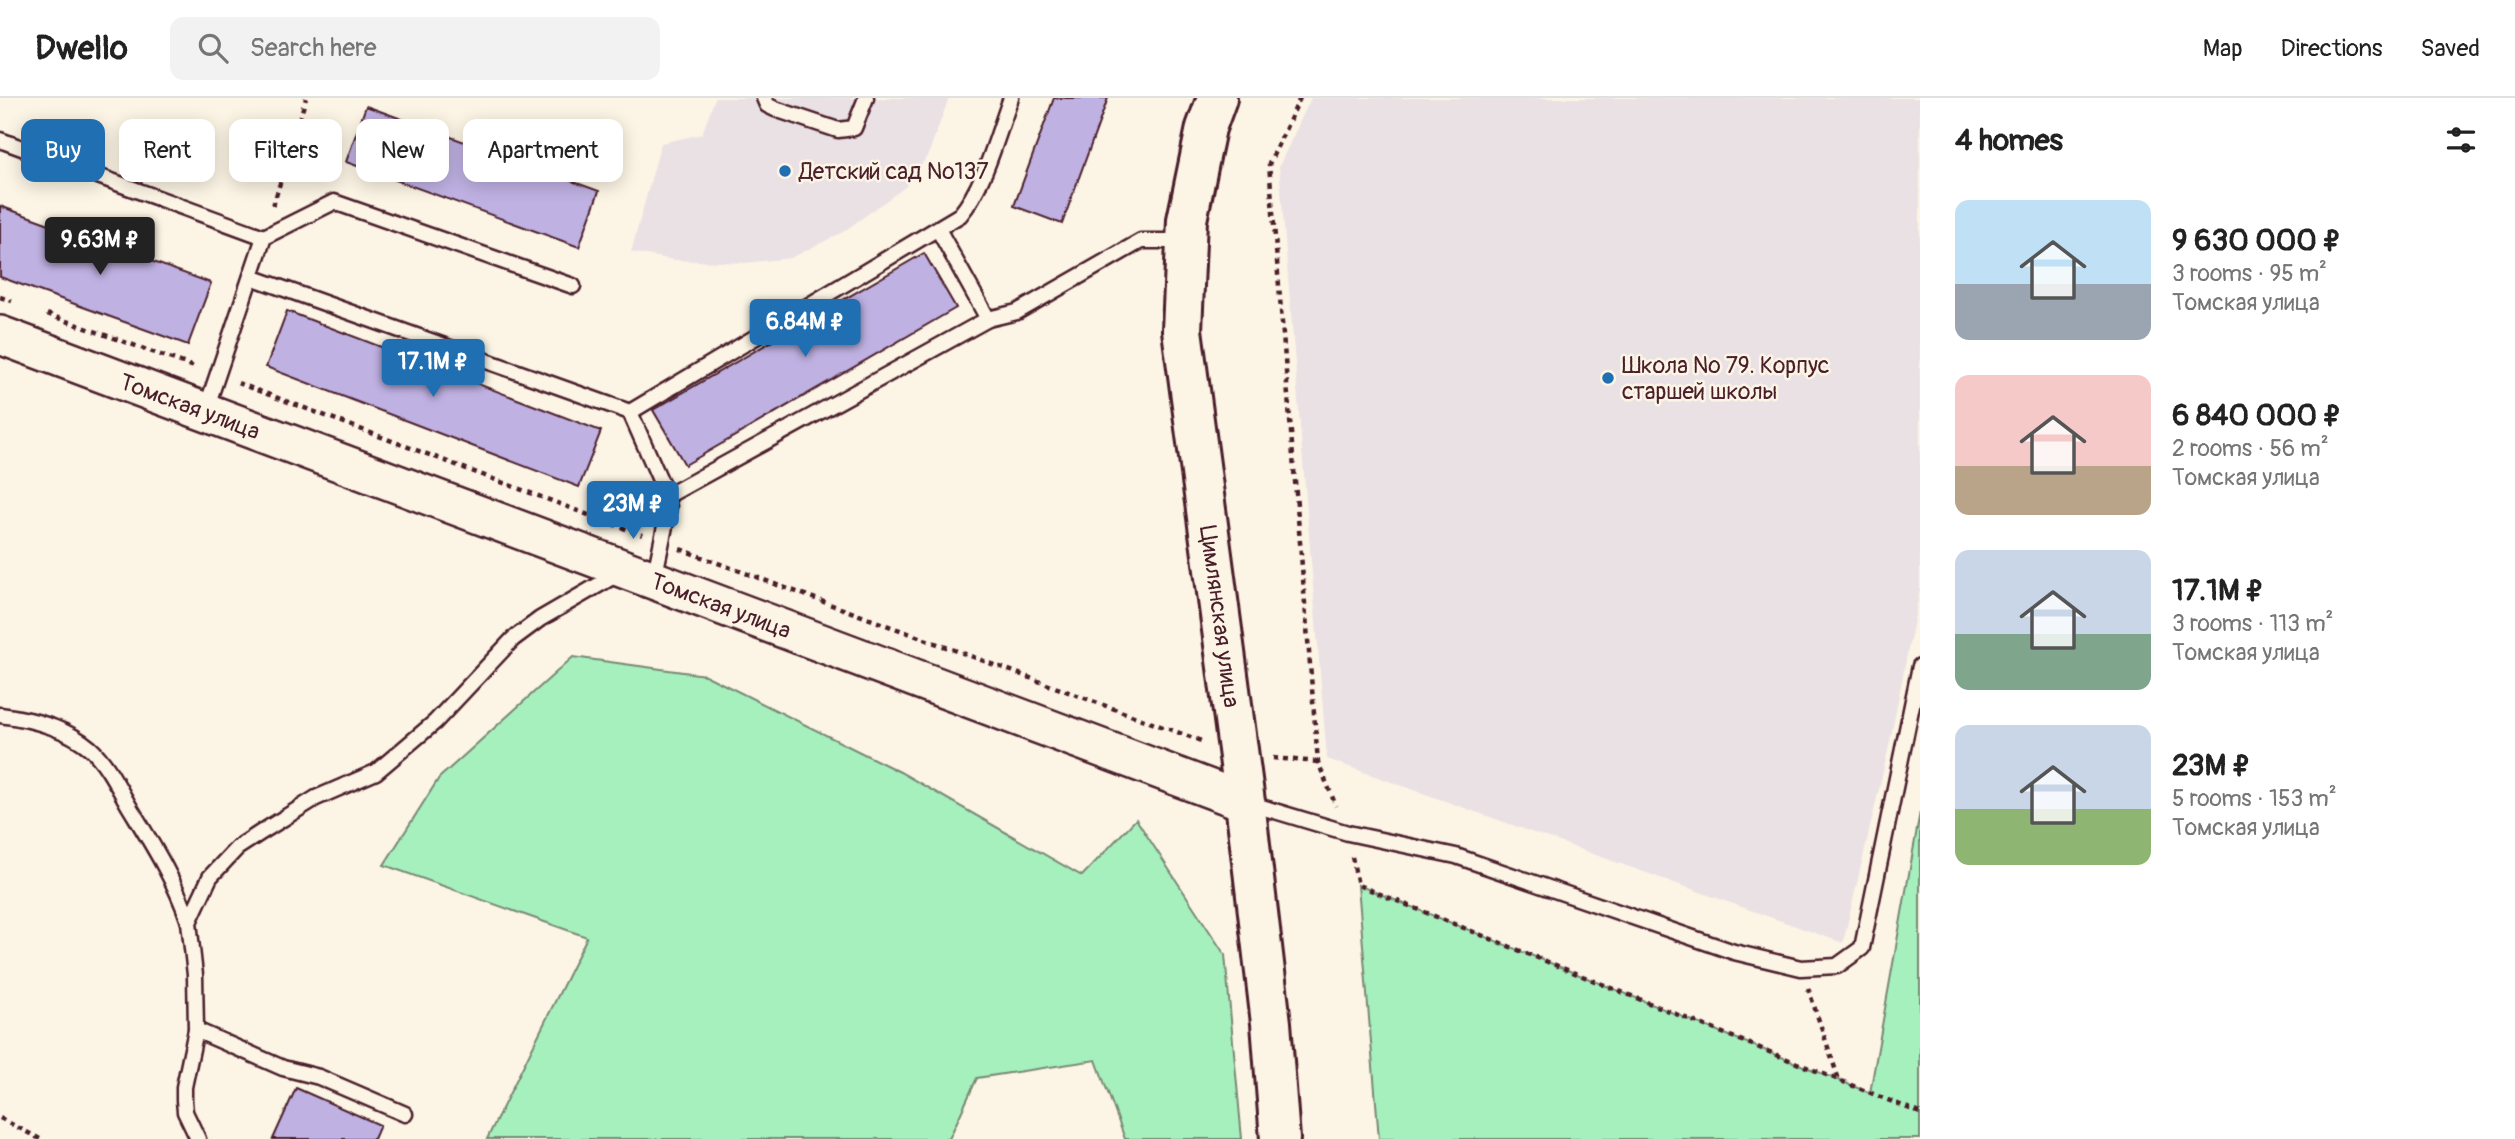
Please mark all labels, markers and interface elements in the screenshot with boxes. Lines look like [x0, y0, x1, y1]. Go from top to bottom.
search box [170, 17, 660, 80]
text: Dwello [35, 28, 128, 69]
icon: search [194, 29, 232, 67]
text: Search here [250, 32, 377, 64]
text: Map [2203, 34, 2243, 63]
text: Directions [2281, 34, 2382, 63]
text: Saved [2420, 34, 2480, 63]
chip: Buy [21, 119, 105, 182]
chip: Rent [119, 119, 215, 182]
chip: Filters [229, 119, 342, 182]
chip: New [356, 119, 449, 182]
chip: Apartment [463, 119, 623, 182]
icon: filters [2442, 121, 2480, 159]
text: 4 homes [1955, 122, 2063, 159]
place label: Детский сад №137 [798, 157, 989, 186]
marker: Детский сад №137 [777, 163, 793, 179]
pin: 9.63M ₽ [35, 218, 165, 277]
text: 9 630 000 ₽ [2172, 222, 2341, 259]
text: 9.63M ₽ [61, 225, 139, 254]
icon: home [2011, 228, 2095, 312]
text: 3 rooms · 95 m² [2172, 259, 2327, 288]
text: Томская улица [2172, 288, 2320, 317]
pin: 6.84M ₽ [740, 300, 870, 359]
text: 6.84M ₽ [766, 307, 844, 336]
pin: 17.1M ₽ [368, 340, 498, 399]
text: 17.1M ₽ [398, 347, 468, 376]
place label: Школа № 79. Корпус старшей школы [1622, 351, 1829, 406]
street label: Томская улица [116, 367, 264, 446]
marker: Школа № 79. Корпус старшей школы [1600, 370, 1616, 386]
text: 6 840 000 ₽ [2172, 397, 2341, 434]
icon: home [2011, 403, 2095, 487]
text: 2 rooms · 56 m² [2172, 434, 2329, 463]
text: Томская улица [2172, 463, 2320, 492]
pin: 23M ₽ [584, 482, 682, 541]
text: 23M ₽ [603, 489, 663, 518]
street label: Цимлянская улица [1194, 524, 1247, 709]
street label: Томская улица [647, 566, 795, 645]
text: 17.1M ₽ [2172, 572, 2264, 609]
icon: home [2011, 578, 2095, 662]
text: 3 rooms · 113 m² [2172, 609, 2333, 638]
text: Томская улица [2172, 638, 2320, 667]
text: 23M ₽ [2172, 747, 2251, 784]
icon: home [2011, 753, 2095, 837]
text: 5 rooms · 153 m² [2172, 784, 2337, 813]
text: Томская улица [2172, 813, 2320, 842]

